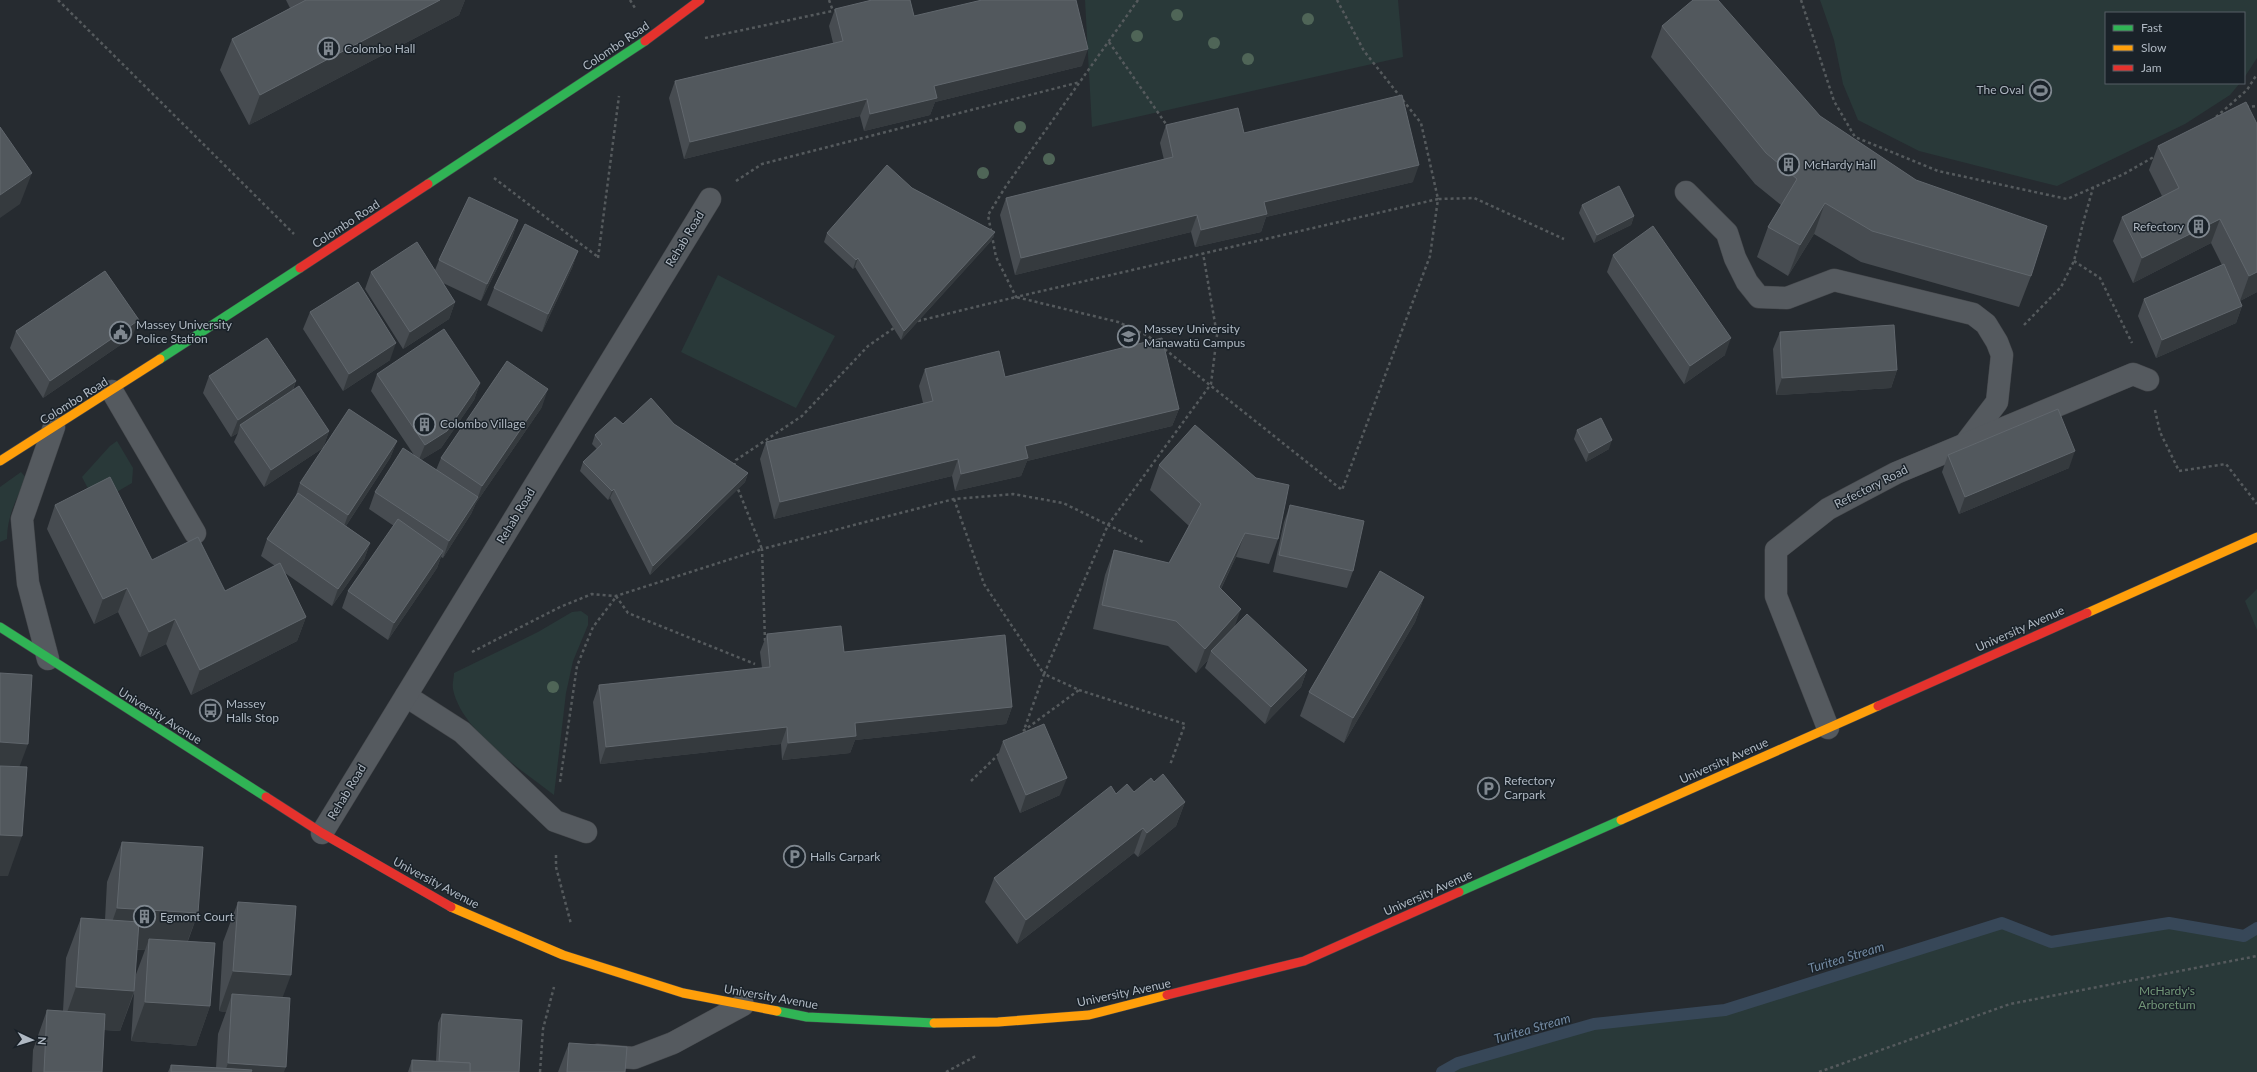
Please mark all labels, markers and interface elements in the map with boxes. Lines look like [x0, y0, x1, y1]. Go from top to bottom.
legend [2105, 12, 2245, 84]
street label: Colombo Road [579, 18, 652, 73]
text: Fast [2141, 20, 2163, 35]
building icon: Colombo Hall [315, 36, 341, 62]
text: Slow [2141, 40, 2167, 55]
place label: Colombo Hall [344, 41, 415, 56]
text: Jam [2141, 60, 2162, 75]
sports icon: The Oval [2027, 77, 2053, 103]
place label: The Oval [1976, 82, 2024, 97]
building icon: McHardy Hall [1775, 152, 1801, 178]
place label: McHardy Hall [1804, 157, 1876, 172]
street label: Colombo Road [309, 196, 382, 251]
street label: Rehab Road [662, 208, 707, 269]
building icon: Refectory [2186, 214, 2212, 240]
place label: Refectory [2133, 219, 2185, 234]
place label: Massey University Police Station [136, 317, 233, 346]
public building icon: Massey University Police Station [107, 319, 133, 345]
place label: Massey University Manawatū Campus [1144, 321, 1245, 350]
school or university icon: Massey University Manawatū Campus [1115, 323, 1141, 349]
street label: Colombo Road [37, 374, 111, 427]
building icon: Colombo Village [412, 411, 438, 437]
place label: Colombo Village [440, 416, 525, 431]
street label: Refectory Road [1831, 462, 1910, 512]
street label: Rehab Road [493, 485, 538, 546]
street label: University Avenue [1973, 602, 2067, 655]
street label: University Avenue [116, 684, 205, 747]
place label: Massey Halls Stop [226, 696, 279, 725]
bus stop icon: Massey Halls Stop [197, 698, 223, 724]
street label: University Avenue [1677, 734, 1771, 787]
street label: Rehab Road [324, 761, 369, 822]
place label: Refectory Carpark [1504, 773, 1556, 802]
parking icon: Refectory Carpark [1475, 775, 1501, 801]
parking icon: Halls Carpark [781, 844, 807, 870]
place label: Halls Carpark [810, 849, 881, 864]
street label: University Avenue [391, 853, 482, 912]
street label: University Avenue [1381, 866, 1475, 919]
building icon: Egmont Court [132, 904, 158, 930]
place label: Egmont Court [160, 909, 234, 924]
water label: Turitea Stream [1806, 938, 1886, 976]
street label: University Avenue [1076, 975, 1172, 1010]
street label: University Avenue [723, 981, 819, 1012]
park label: McHardy's Arboretum [2138, 983, 2196, 1012]
water label: Turitea Stream [1492, 1009, 1572, 1047]
north arrow [12, 1020, 52, 1060]
text: N [36, 1036, 49, 1045]

